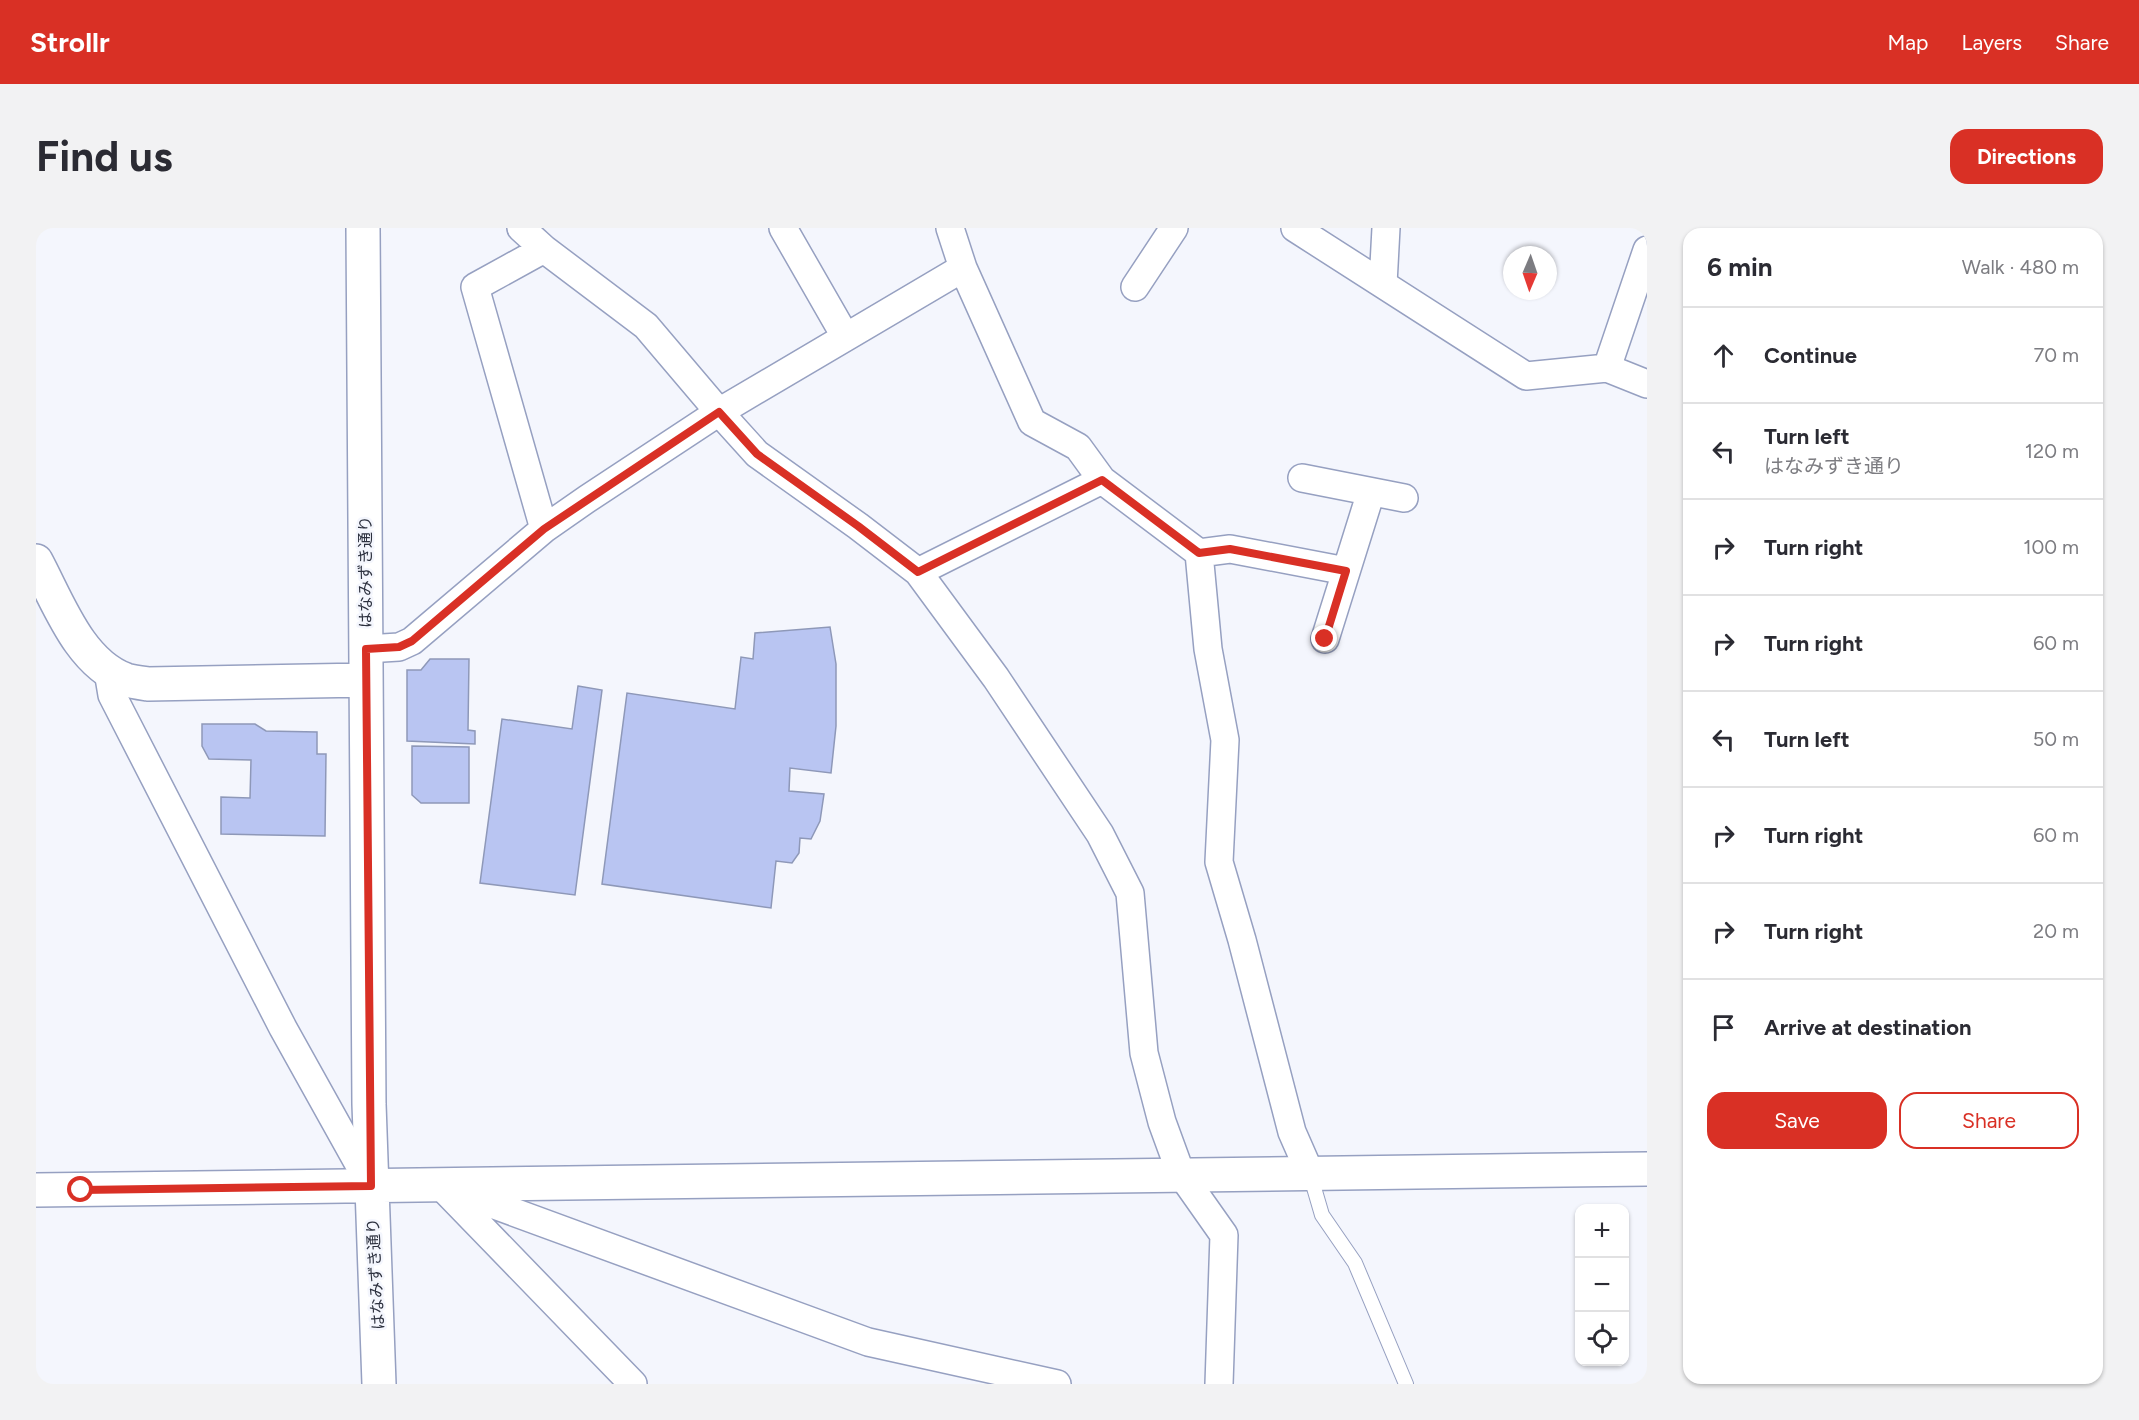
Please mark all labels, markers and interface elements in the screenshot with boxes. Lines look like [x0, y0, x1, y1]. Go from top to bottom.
text: Strollr [30, 25, 110, 59]
text: Map [1888, 30, 1928, 55]
text: Layers [1961, 30, 2022, 55]
text: Share [2055, 30, 2109, 55]
button: Directions [1950, 129, 2103, 184]
text: Find us [36, 131, 173, 182]
north arrow [1503, 246, 1557, 300]
text: 6 min [1707, 251, 1773, 283]
text: Walk · 480 m [1962, 255, 2079, 279]
icon: ahead [1707, 339, 1740, 372]
text: Continue [1764, 342, 1857, 369]
text: 70 m [2033, 343, 2079, 367]
text: Turn left [1764, 423, 1850, 450]
icon: left [1707, 435, 1740, 468]
text: 120 m [2025, 439, 2079, 463]
text: はなみずき通り [1764, 454, 1904, 478]
street label: はなみずき通り [356, 516, 375, 628]
icon: right [1707, 531, 1740, 564]
text: Turn right [1764, 534, 1863, 561]
text: 100 m [2023, 535, 2079, 559]
route end [1311, 625, 1337, 651]
icon: right [1707, 627, 1740, 660]
text: Turn right [1764, 630, 1863, 657]
text: 60 m [2033, 631, 2079, 655]
icon: left [1707, 723, 1740, 756]
text: Turn left [1764, 726, 1850, 753]
text: 50 m [2033, 727, 2079, 751]
icon: right [1707, 819, 1740, 852]
text: Turn right [1764, 822, 1863, 849]
text: 60 m [2033, 823, 2079, 847]
icon: right [1707, 915, 1740, 948]
text: Turn right [1764, 918, 1863, 945]
text: 20 m [2033, 919, 2079, 943]
icon: arrive [1707, 1011, 1740, 1044]
text: Arrive at destination [1764, 1014, 1972, 1041]
button: Save [1707, 1092, 1887, 1149]
button: Share [1899, 1092, 2079, 1149]
route start [67, 1176, 93, 1202]
map controls [1575, 1204, 1629, 1366]
button: + [1575, 1204, 1629, 1258]
street label: はなみずき通り [363, 1218, 388, 1330]
button: − [1575, 1258, 1629, 1312]
button: locate [1575, 1312, 1629, 1366]

